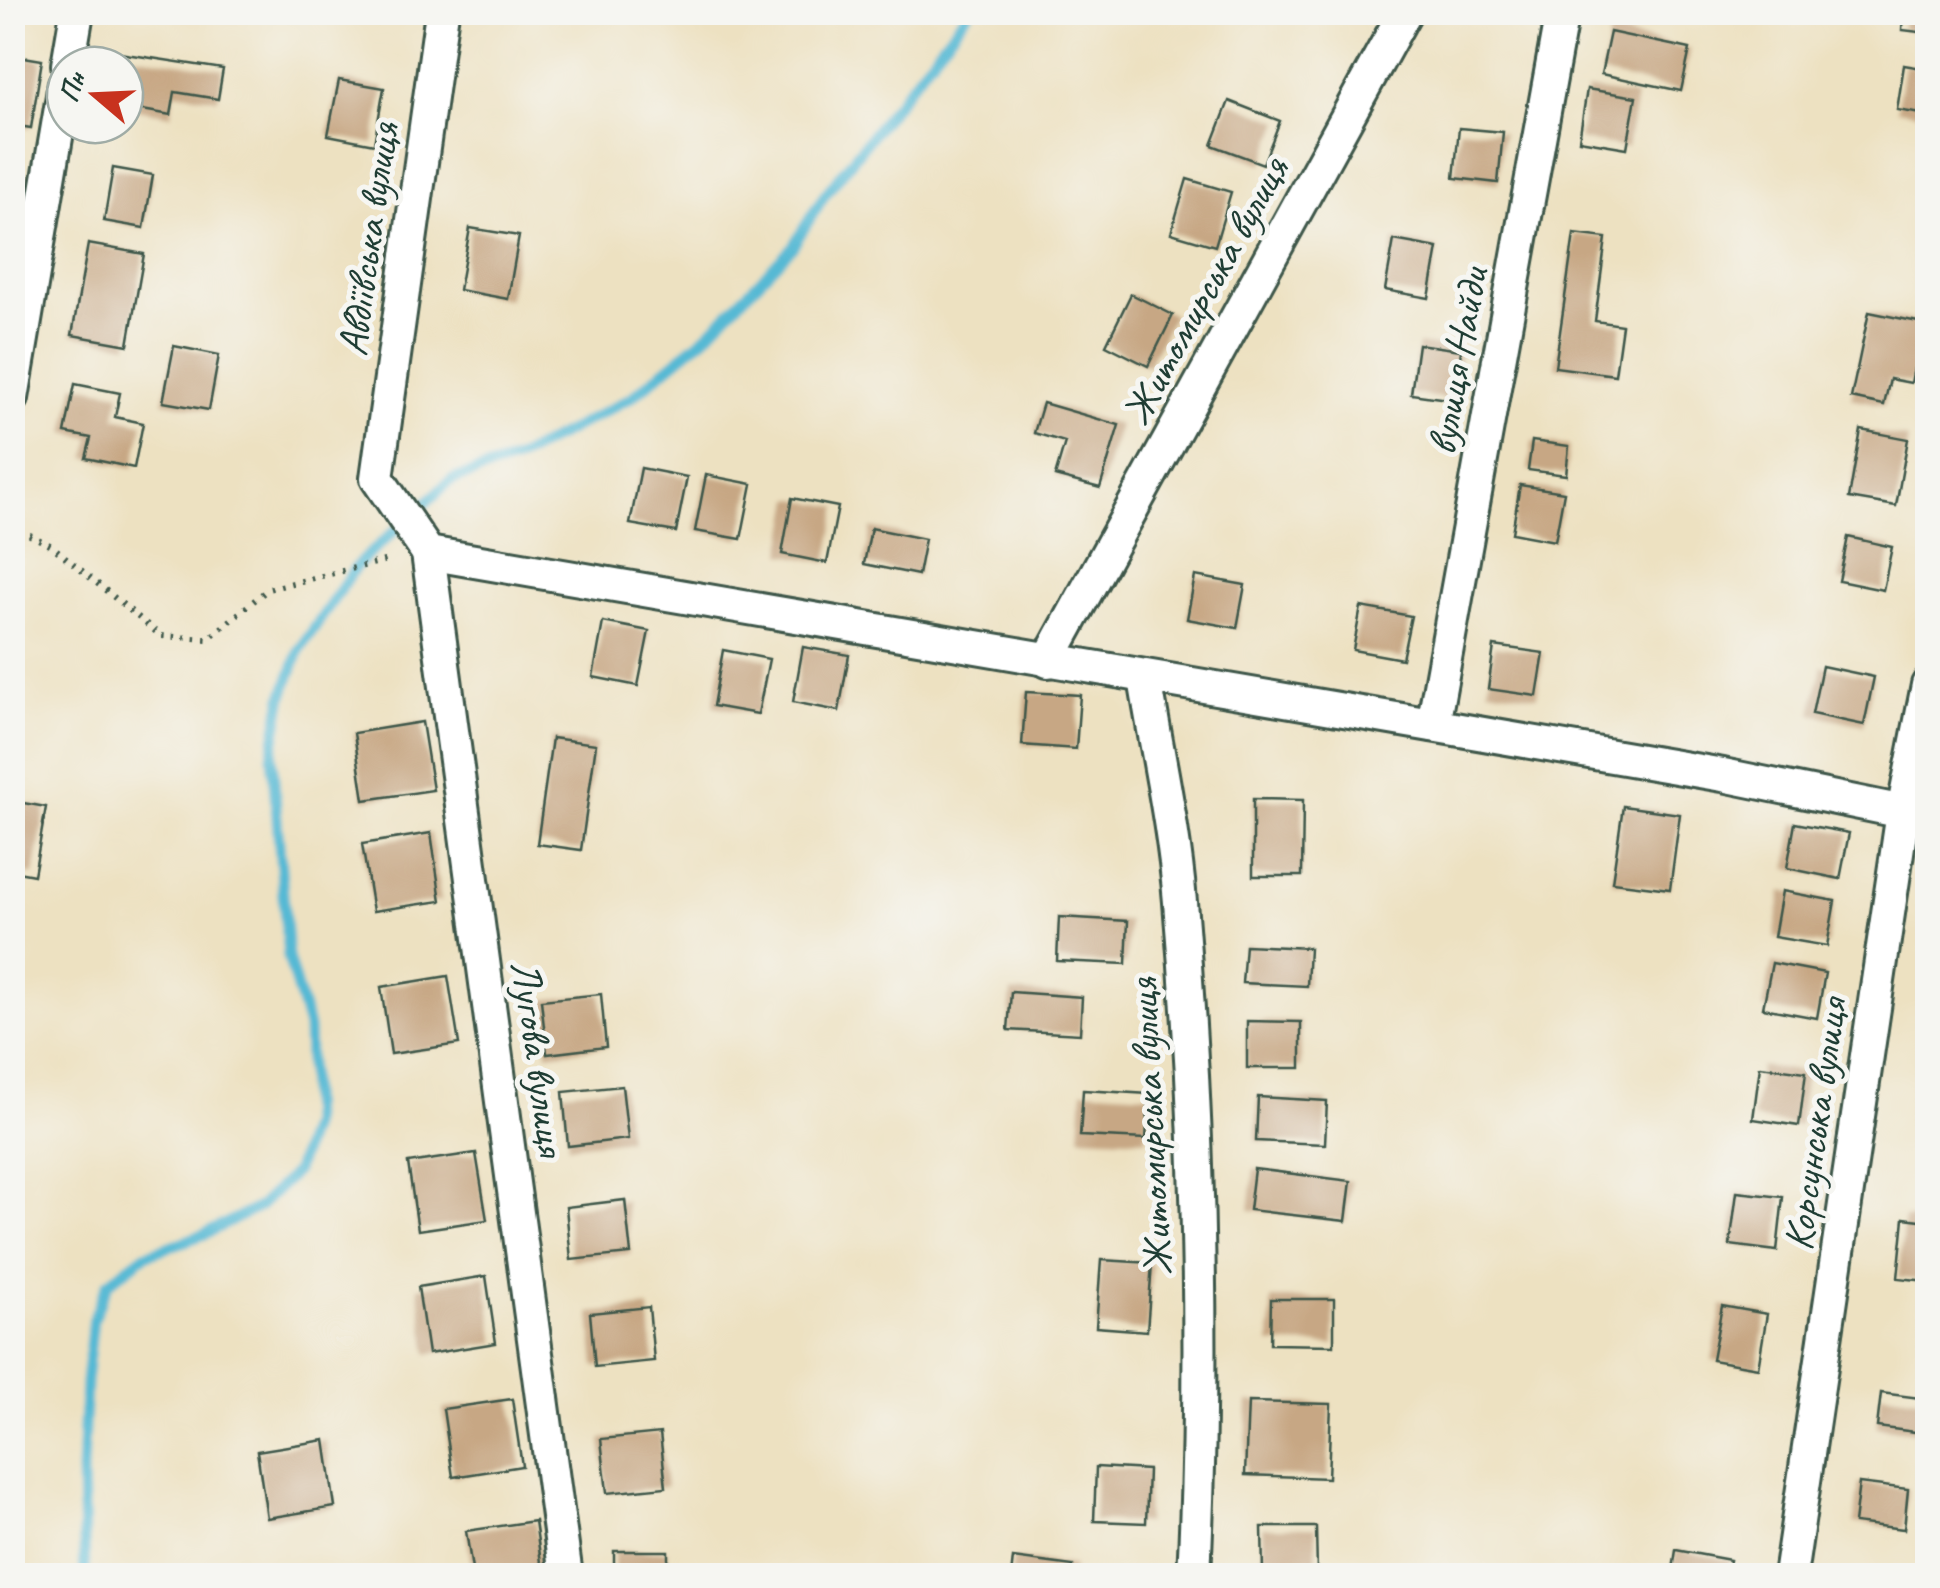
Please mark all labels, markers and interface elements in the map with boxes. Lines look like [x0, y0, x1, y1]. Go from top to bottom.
north arrow [45, 45, 145, 145]
text: Пн [51, 66, 94, 107]
street label: Авдіївська вулиця [326, 118, 411, 359]
street label: Житомирська вулиця [1110, 146, 1302, 434]
street label: вулиця Найди [1415, 261, 1500, 459]
street label: Лугова вулиця [499, 957, 579, 1162]
street label: Житомирська вулиця [1116, 975, 1185, 1277]
street label: Корсунська вулиця [1772, 992, 1860, 1254]

